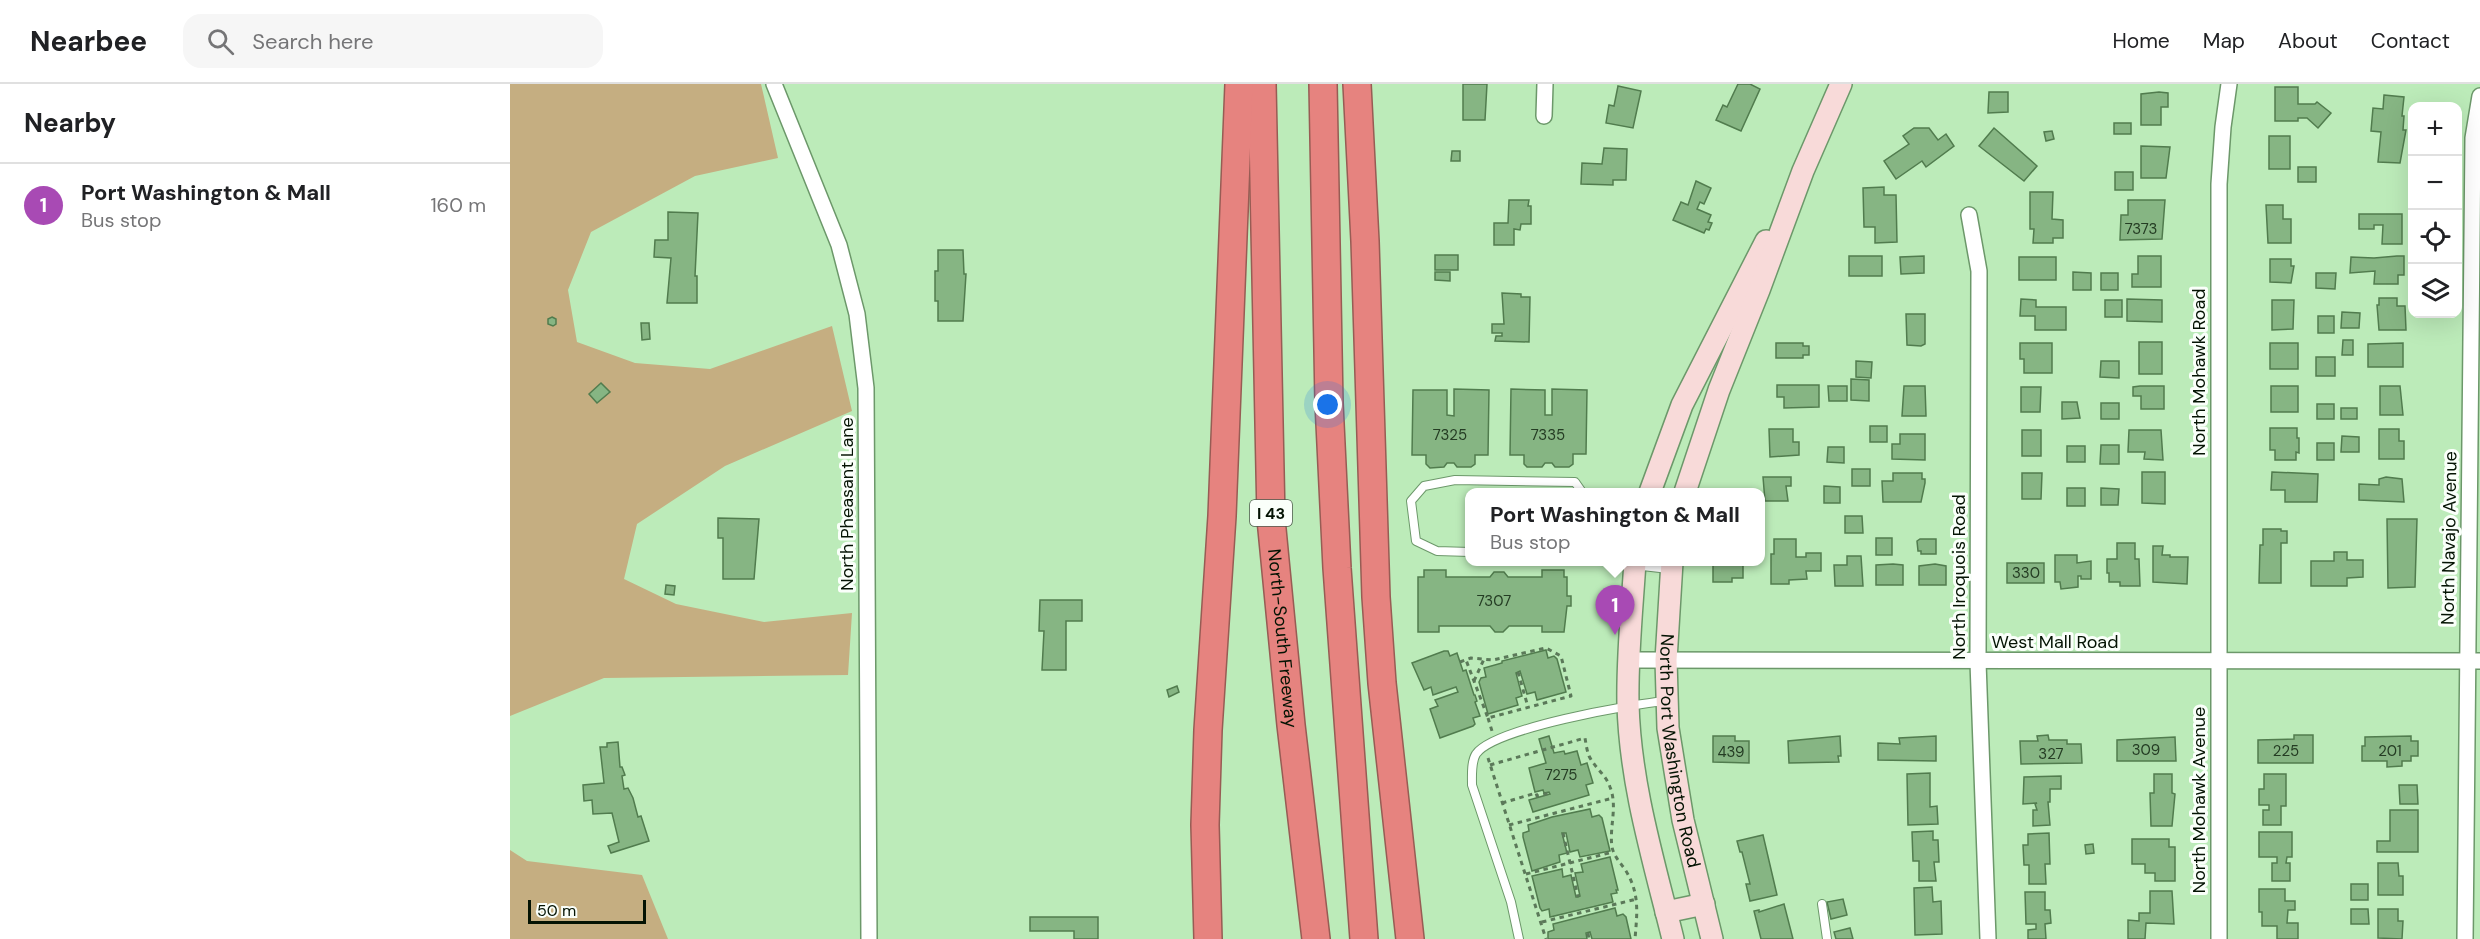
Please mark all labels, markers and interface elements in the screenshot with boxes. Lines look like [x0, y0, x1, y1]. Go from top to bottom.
search box [183, 14, 603, 68]
text: Nearbee [30, 23, 147, 60]
icon: search [204, 25, 237, 58]
text: Search here [252, 27, 374, 56]
text: Home [2112, 27, 2170, 55]
text: Map [2203, 27, 2245, 55]
text: About [2278, 27, 2338, 55]
text: Contact [2371, 27, 2450, 55]
map controls [2408, 102, 2462, 318]
button: + [2408, 102, 2462, 156]
text: Nearby [24, 106, 116, 140]
button: − [2408, 156, 2462, 210]
text: Port Washington & Mall [81, 178, 331, 207]
text: 1 [40, 192, 47, 218]
text: 160 m [430, 192, 486, 218]
text: Bus stop [81, 207, 161, 233]
button: locate [2408, 210, 2462, 264]
house number: 7373 [2125, 219, 2157, 239]
button: layers [2408, 264, 2462, 318]
street label: North Mohawk Road [2187, 288, 2211, 456]
your location [1313, 390, 1342, 419]
street label: North Pheasant Lane [835, 417, 859, 591]
house number: 7325 [1433, 425, 1467, 445]
house number: 7335 [1531, 425, 1565, 445]
street label: North Navajo Avenue [2435, 451, 2463, 625]
popup [1465, 488, 1765, 566]
street label: North Iroquois Road [1947, 494, 1971, 660]
road number: I 43 [1250, 500, 1292, 526]
text: Port Washington & Mall [1490, 500, 1740, 529]
text: Bus stop [1490, 529, 1570, 555]
street label: North-South Freeway [1262, 548, 1303, 729]
house number: 330 [2012, 563, 2040, 583]
pin: 1 [1596, 586, 1634, 635]
house number: 7307 [1477, 591, 1511, 611]
street label: West Mall Road [1992, 630, 2118, 654]
street label: North Port Washington Road [1654, 633, 1706, 870]
street label: North Mohawk Avenue [2187, 707, 2211, 893]
house number: 309 [2132, 740, 2160, 760]
house number: 225 [2273, 741, 2299, 761]
house number: 201 [2378, 741, 2402, 761]
house number: 439 [1718, 742, 1744, 762]
house number: 327 [2038, 744, 2064, 764]
house number: 7275 [1545, 765, 1577, 785]
scale bar [528, 897, 646, 924]
text: 50 m [537, 900, 576, 921]

